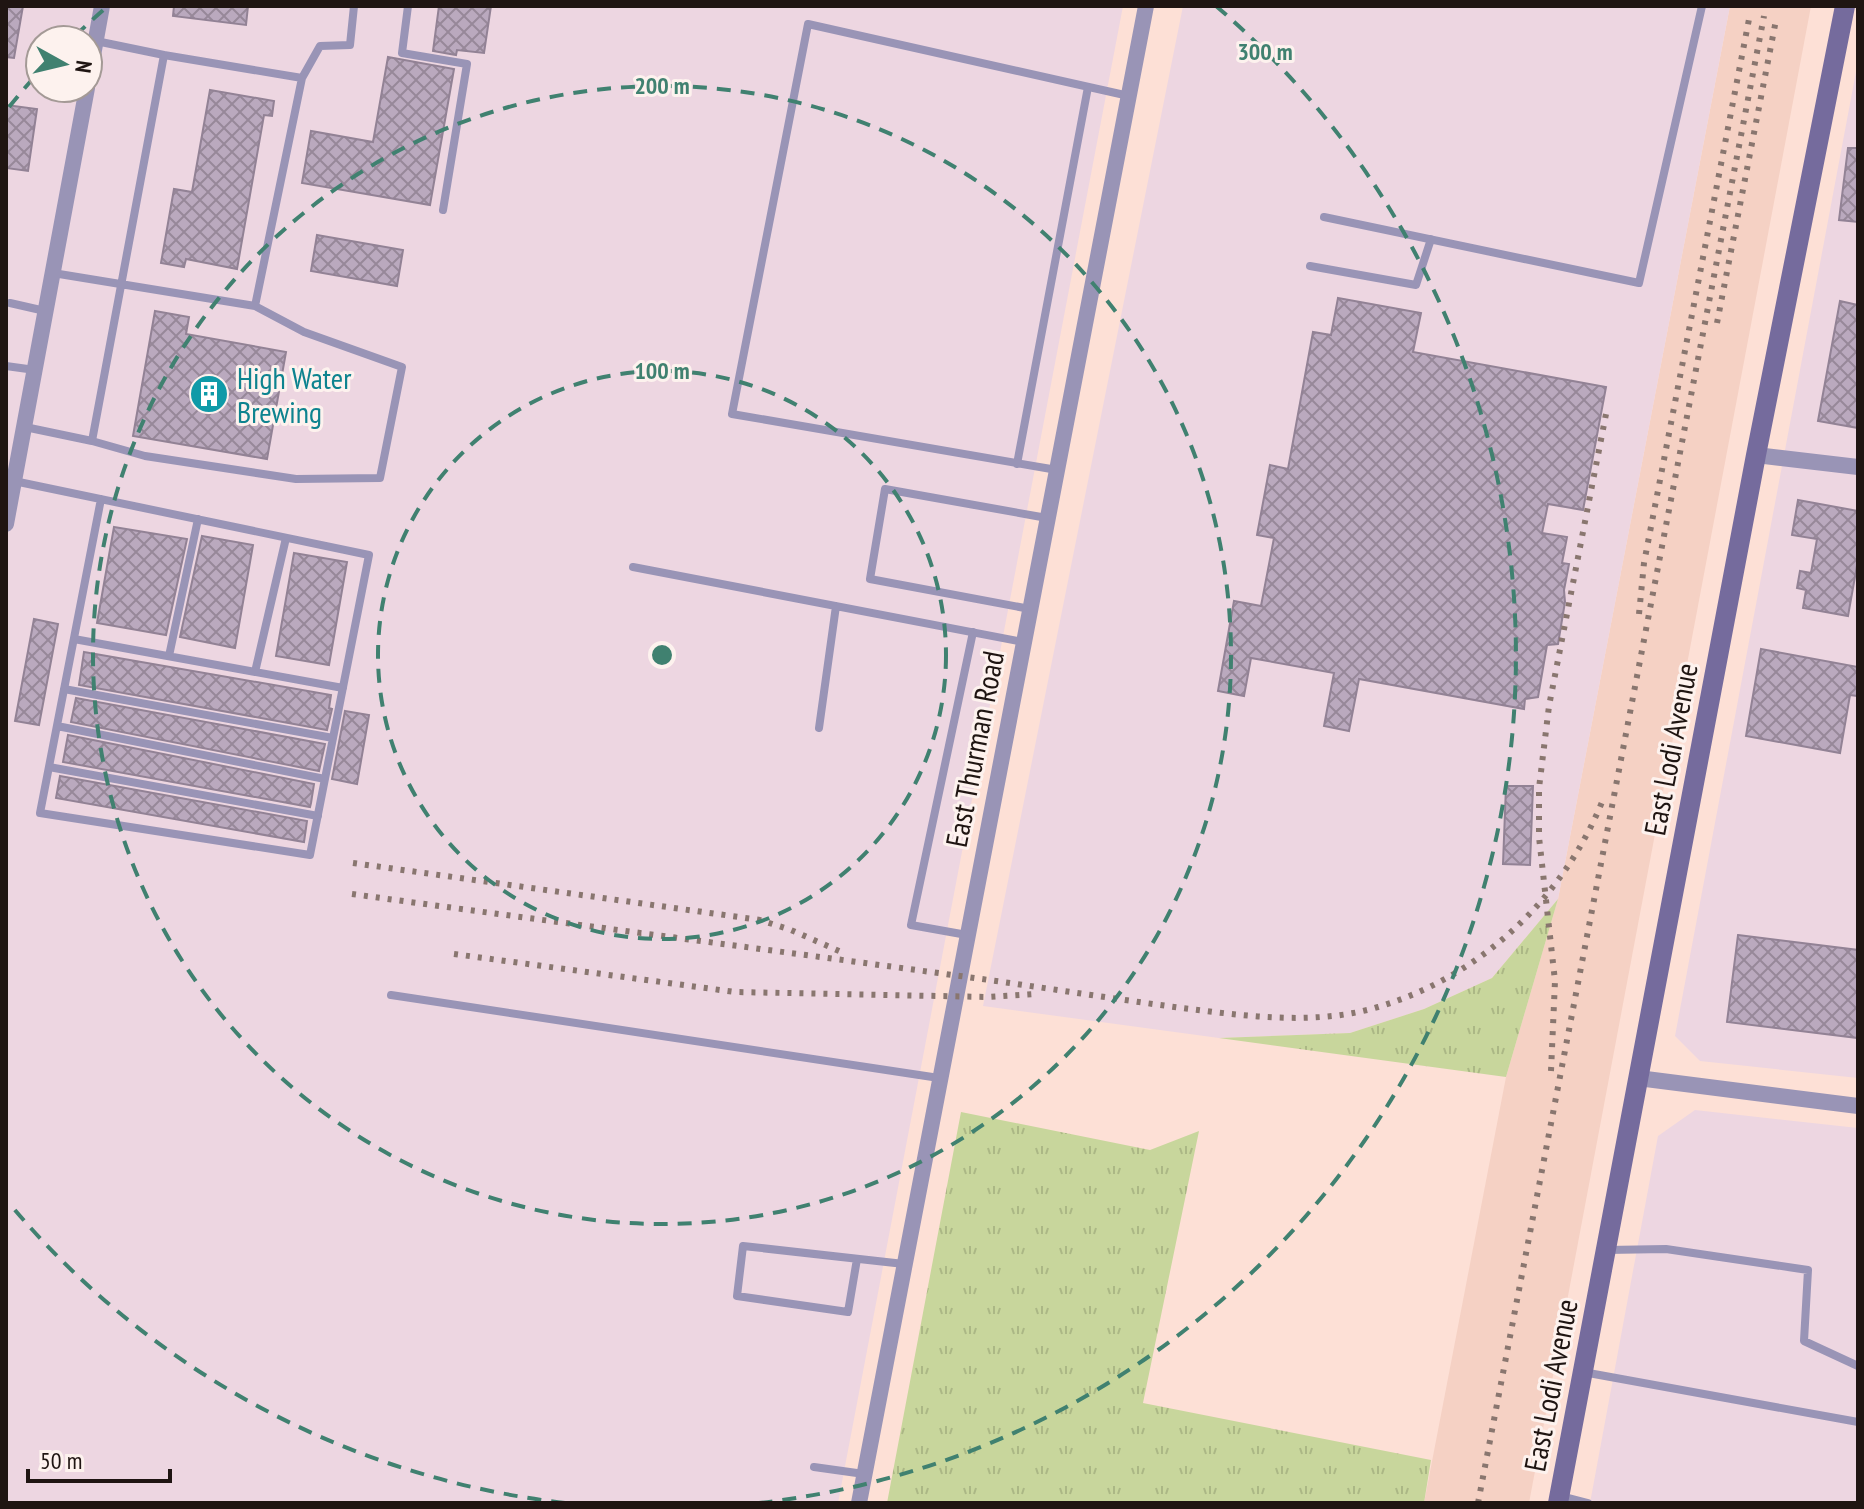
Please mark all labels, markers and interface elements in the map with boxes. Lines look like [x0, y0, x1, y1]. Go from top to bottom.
north arrow [24, 24, 104, 104]
text: 300 m [1237, 36, 1293, 67]
text: N [69, 59, 98, 75]
text: 200 m [634, 70, 690, 101]
text: 100 m [634, 355, 690, 386]
place label: High Water Brewing [237, 358, 352, 431]
building icon: High Water Brewing [188, 373, 230, 415]
centre of rings [648, 641, 676, 669]
street label: East Thurman Road [936, 648, 1012, 850]
street label: East Lodi Avenue [1634, 660, 1706, 838]
street label: East Lodi Avenue [1514, 1296, 1586, 1474]
scale bar [28, 1433, 170, 1483]
text: 50 m [40, 1445, 82, 1476]

